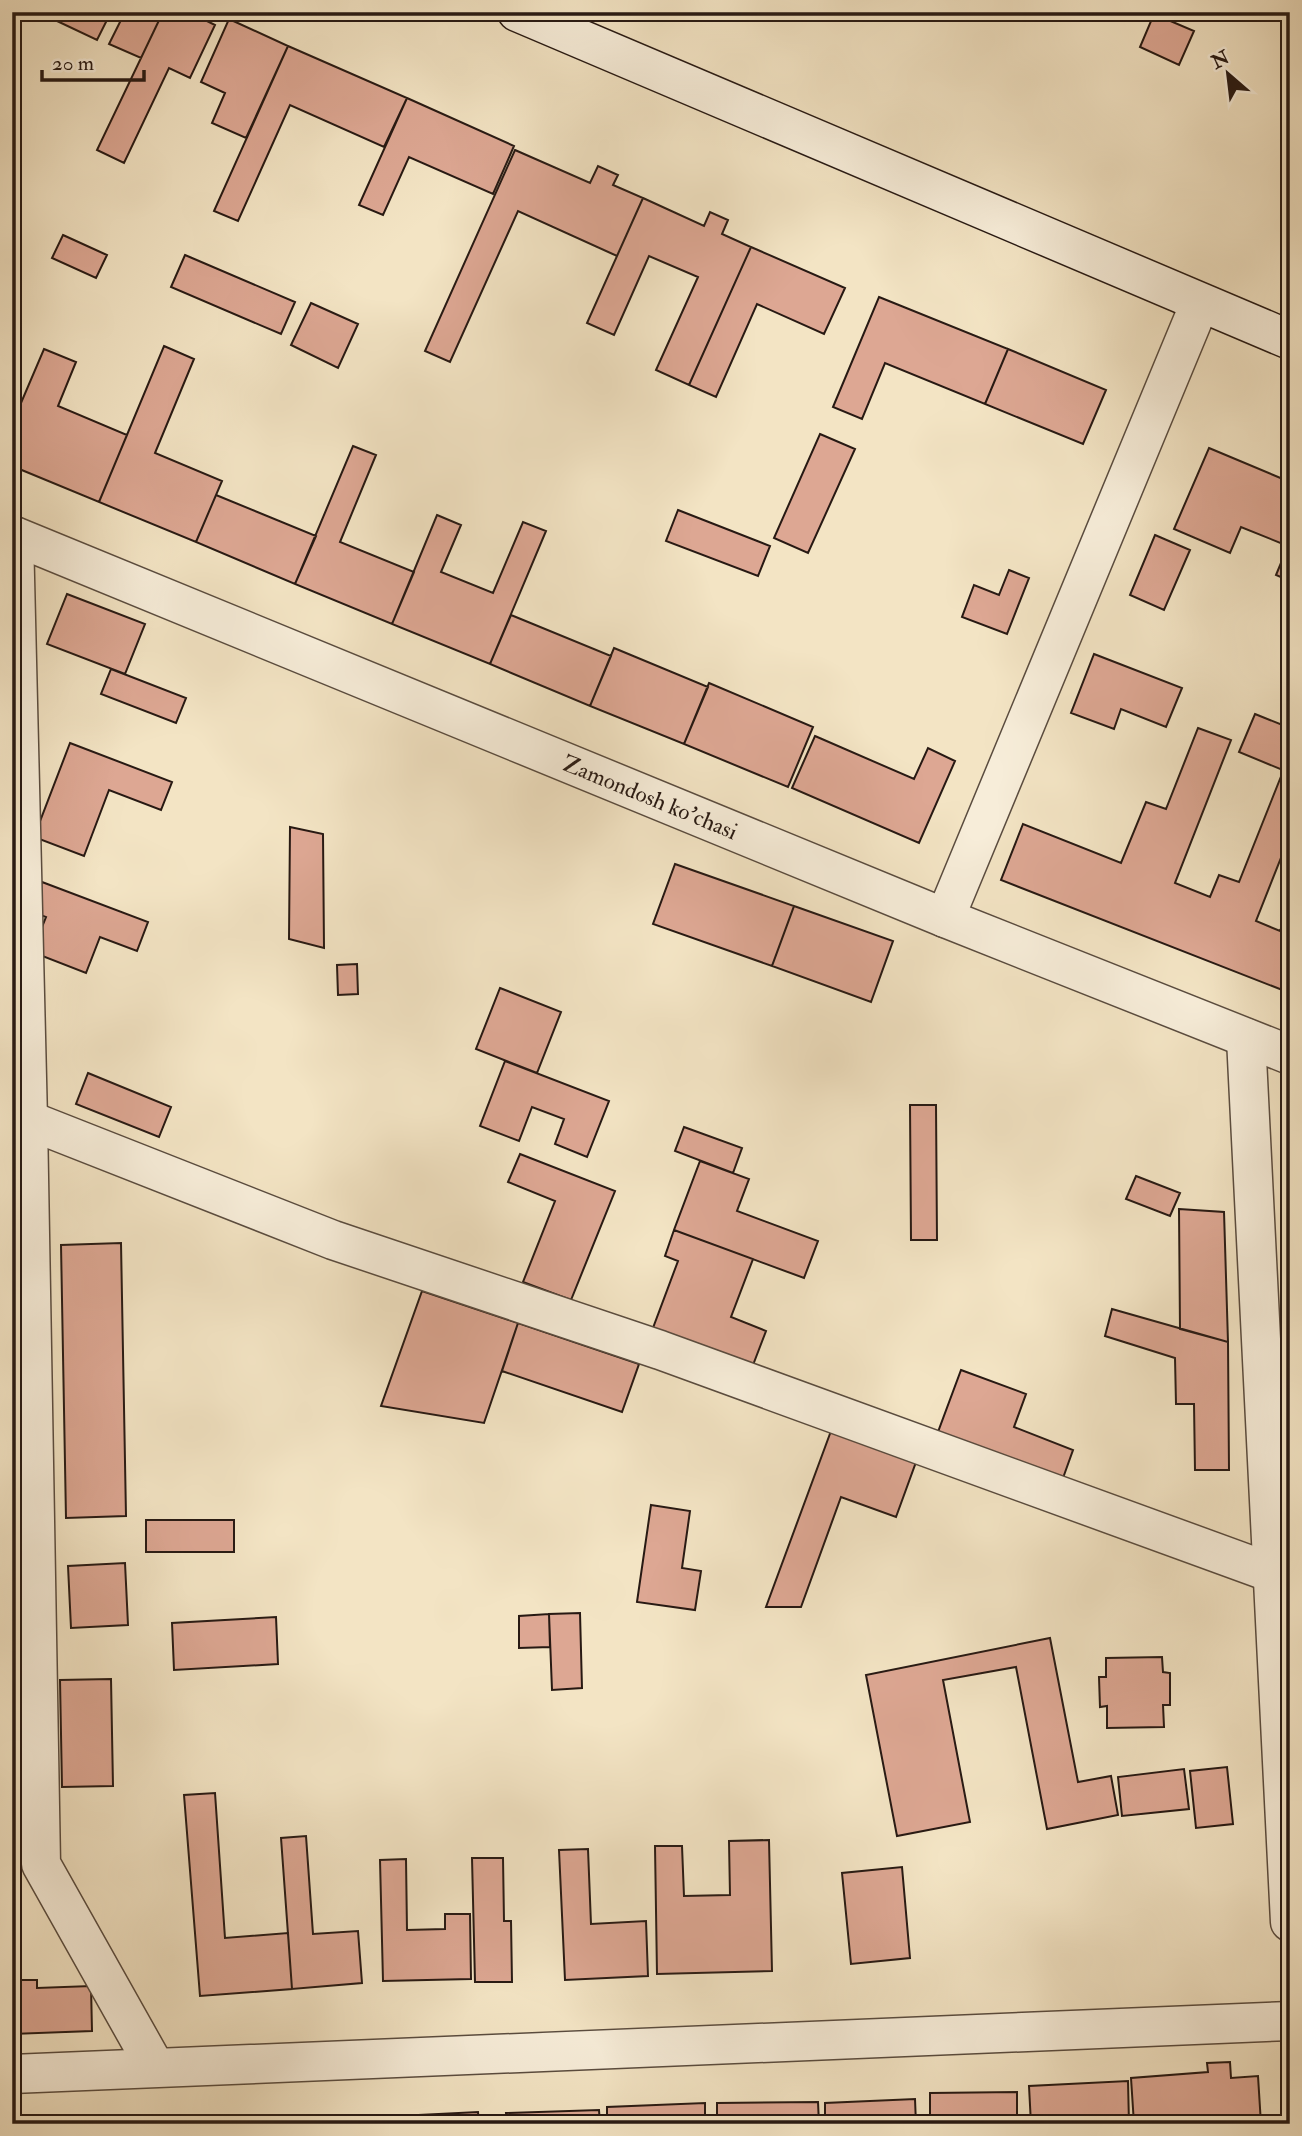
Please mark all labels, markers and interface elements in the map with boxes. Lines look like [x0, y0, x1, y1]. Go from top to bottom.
scale bar [42, 38, 144, 82]
north arrow [1194, 38, 1264, 108]
text: N [1206, 45, 1235, 75]
text: 20 m [52, 50, 94, 77]
street label: Zamondosh ko'chasi [558, 749, 742, 846]

